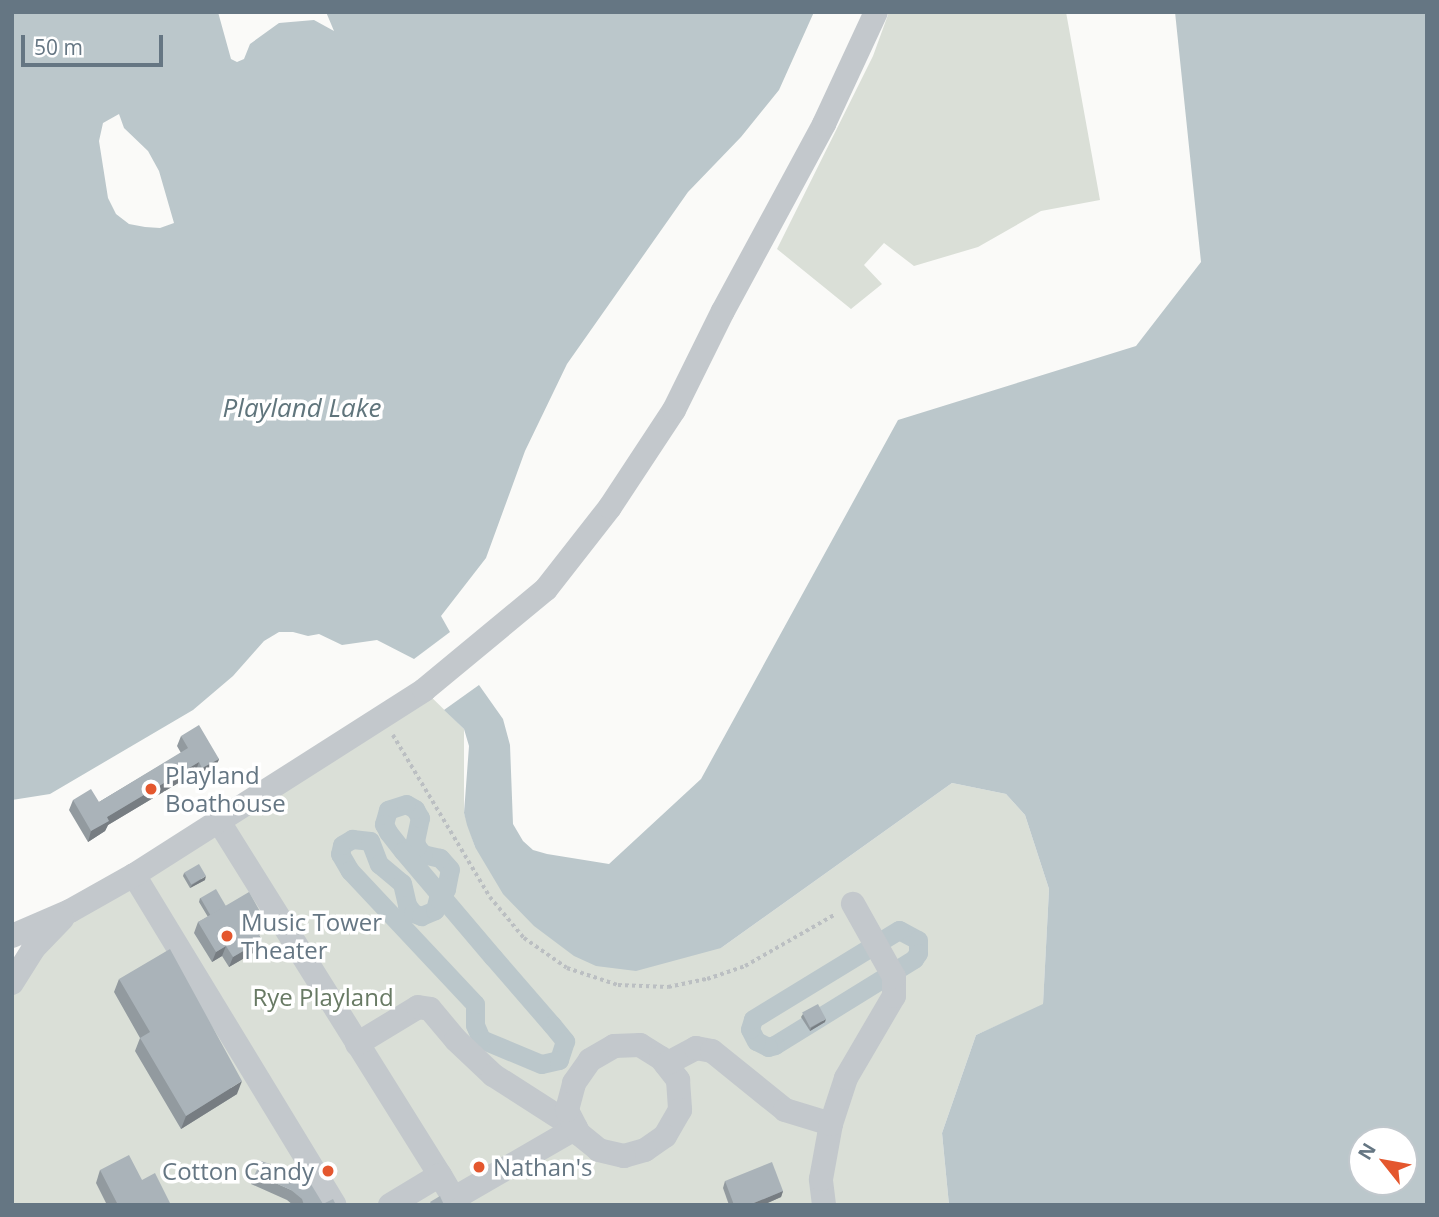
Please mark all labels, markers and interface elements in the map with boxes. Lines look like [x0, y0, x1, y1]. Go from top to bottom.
scale bar [24, 21, 166, 65]
text: 50 m [34, 33, 83, 61]
water label: Playland Lake [223, 392, 381, 424]
place label: Playland Boathouse [165, 761, 286, 817]
marker: Playland Boathouse [143, 781, 159, 797]
place label: Music Tower Theater [241, 908, 382, 964]
marker: Music Tower Theater [219, 928, 235, 944]
park label: Rye Playland [252, 983, 394, 1011]
north arrow [1348, 1126, 1418, 1196]
text: N [1352, 1138, 1382, 1165]
place label: Nathan's [493, 1153, 592, 1181]
place label: Cotton Candy [162, 1157, 314, 1185]
marker: Nathan's [471, 1159, 487, 1175]
marker: Cotton Candy [320, 1163, 336, 1179]

